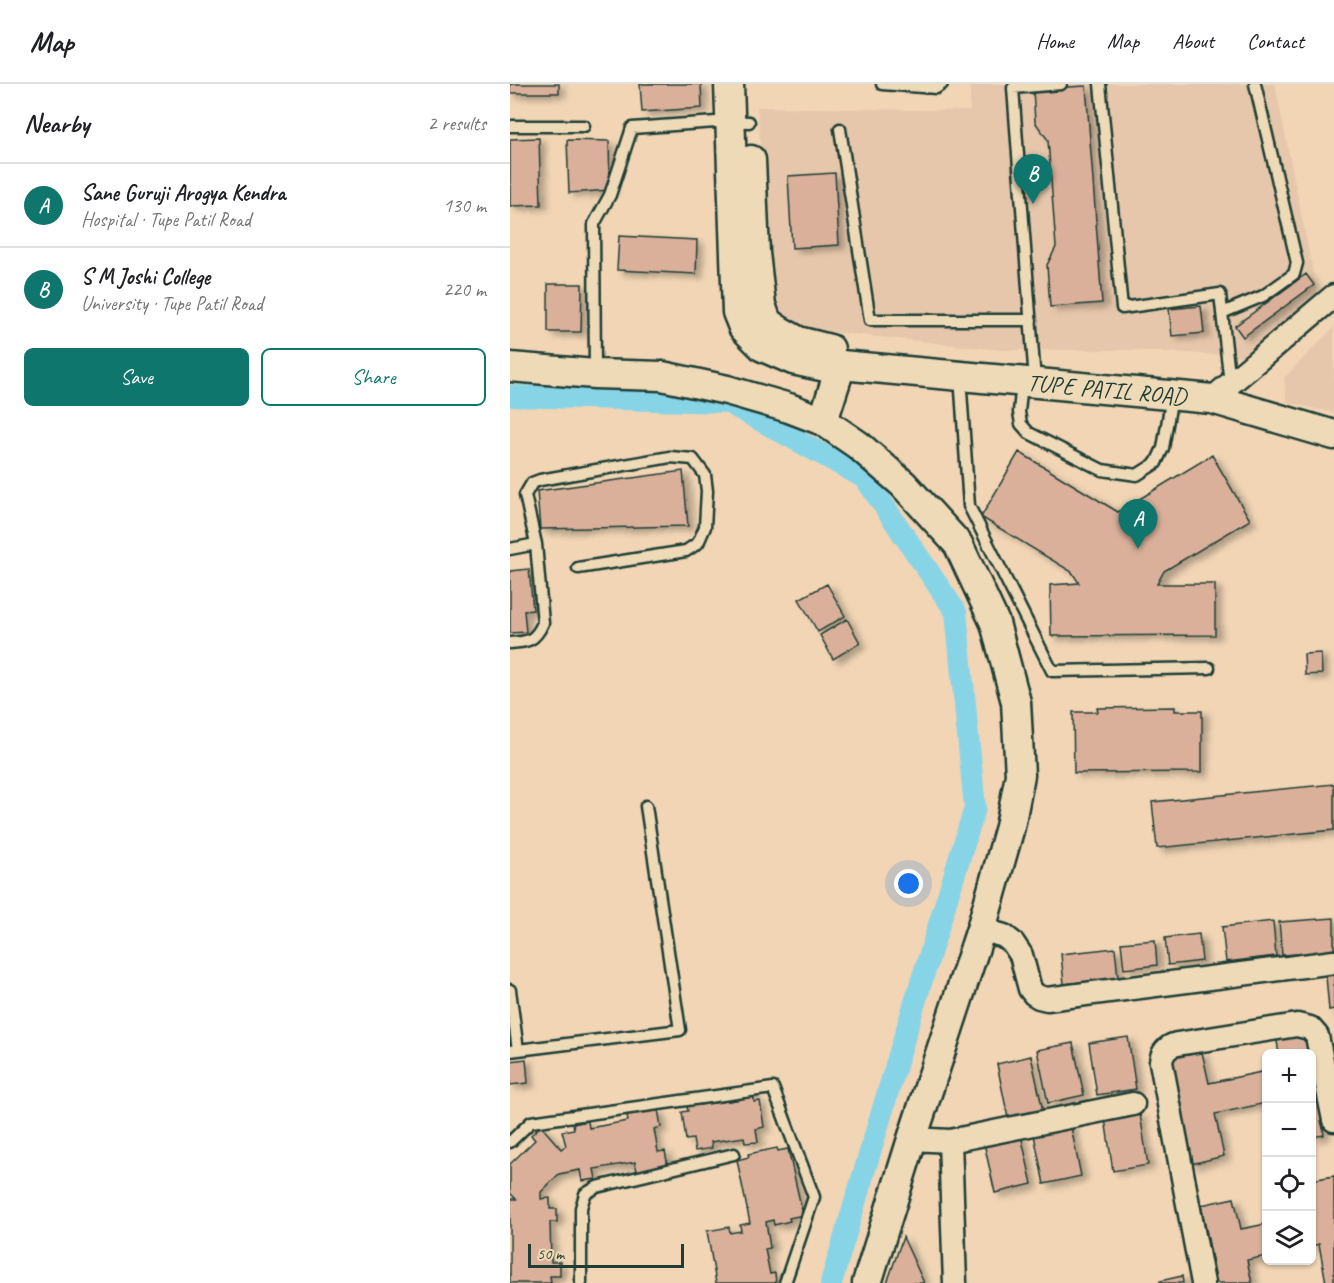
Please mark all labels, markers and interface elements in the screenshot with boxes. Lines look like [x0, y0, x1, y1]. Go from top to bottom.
text: Map [30, 24, 73, 59]
text: Home [1036, 28, 1074, 54]
text: Map [1107, 28, 1139, 54]
text: About [1172, 28, 1214, 54]
text: Contact [1247, 28, 1304, 54]
text: Nearby [24, 107, 89, 140]
text: 2 results [427, 111, 486, 136]
pin: B [1014, 154, 1052, 204]
text: Sane Guruji Arogya Kendra [81, 179, 285, 207]
text: A [38, 193, 49, 218]
text: 130 m [443, 193, 486, 218]
text: Hospital · Tupe Patil Road [81, 207, 251, 232]
text: S M Joshi College [81, 263, 210, 291]
text: B [38, 277, 49, 302]
text: 220 m [443, 277, 486, 302]
text: University · Tupe Patil Road [81, 291, 263, 316]
button: Save [24, 348, 249, 406]
button: Share [261, 348, 486, 406]
street label: TUPE PATIL ROAD [1026, 367, 1189, 412]
pin: A [1118, 500, 1158, 549]
your location [894, 869, 923, 898]
map controls [1262, 1049, 1316, 1265]
button: + [1262, 1049, 1316, 1103]
button: − [1262, 1103, 1316, 1157]
button: locate [1262, 1157, 1316, 1211]
button: layers [1262, 1211, 1316, 1265]
scale bar [528, 1241, 684, 1268]
text: 50 m [537, 1244, 564, 1264]

